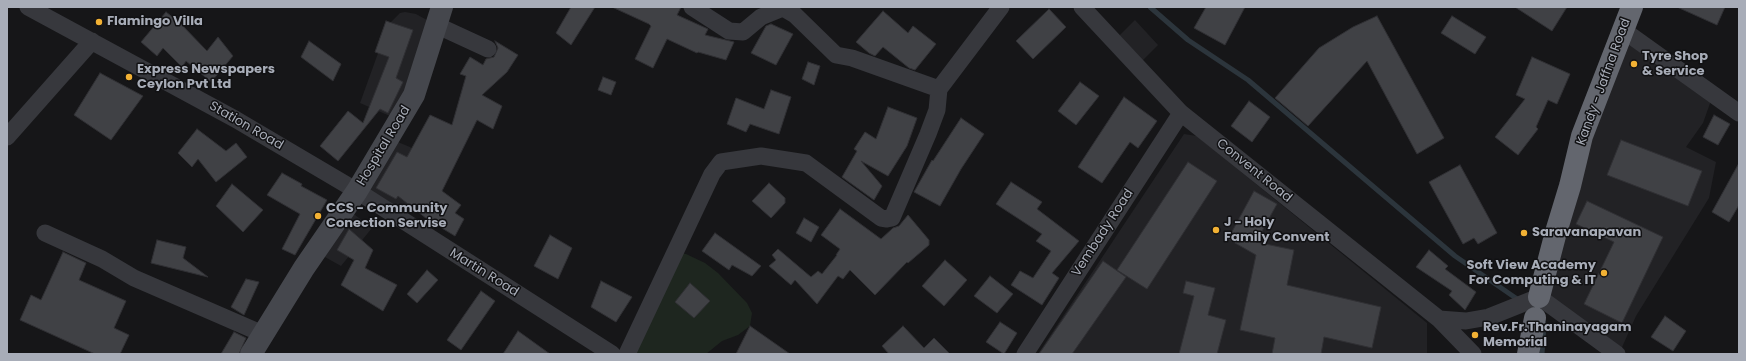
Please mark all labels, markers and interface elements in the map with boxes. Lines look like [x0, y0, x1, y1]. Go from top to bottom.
place label: Flamingo Villa [107, 14, 203, 30]
marker: Flamingo Villa [94, 17, 104, 27]
street label: Kandy - Jaffna Road [1574, 17, 1634, 147]
place label: Tyre Shop & Service [1642, 49, 1708, 80]
marker: Tyre Shop & Service [1629, 59, 1639, 69]
place label: Express Newspapers Ceylon Pvt Ltd [137, 62, 275, 93]
marker: Express Newspapers Ceylon Pvt Ltd [124, 72, 134, 82]
street label: Station Road [206, 98, 286, 154]
street label: Hospital Road [354, 103, 414, 189]
street label: Convent Road [1213, 136, 1295, 206]
street label: Vembady Road [1069, 186, 1137, 280]
place label: CCS - Community Conection Servise [326, 201, 447, 232]
marker: CCS - Community Conection Servise [313, 211, 323, 221]
place label: J - Holy Family Convent [1224, 215, 1329, 246]
marker: J - Holy Family Convent [1211, 225, 1221, 235]
place label: Saravanapavan [1532, 225, 1641, 241]
marker: Saravanapavan [1519, 228, 1529, 238]
street label: Martin Road [447, 246, 521, 300]
place label: Soft View Academy For Computing & IT [1467, 258, 1596, 289]
marker: Soft View Academy For Computing & IT [1599, 268, 1609, 278]
place label: Rev.Fr.Thaninayagam Memorial [1483, 320, 1632, 351]
marker: Rev.Fr.Thaninayagam Memorial [1470, 330, 1480, 340]

